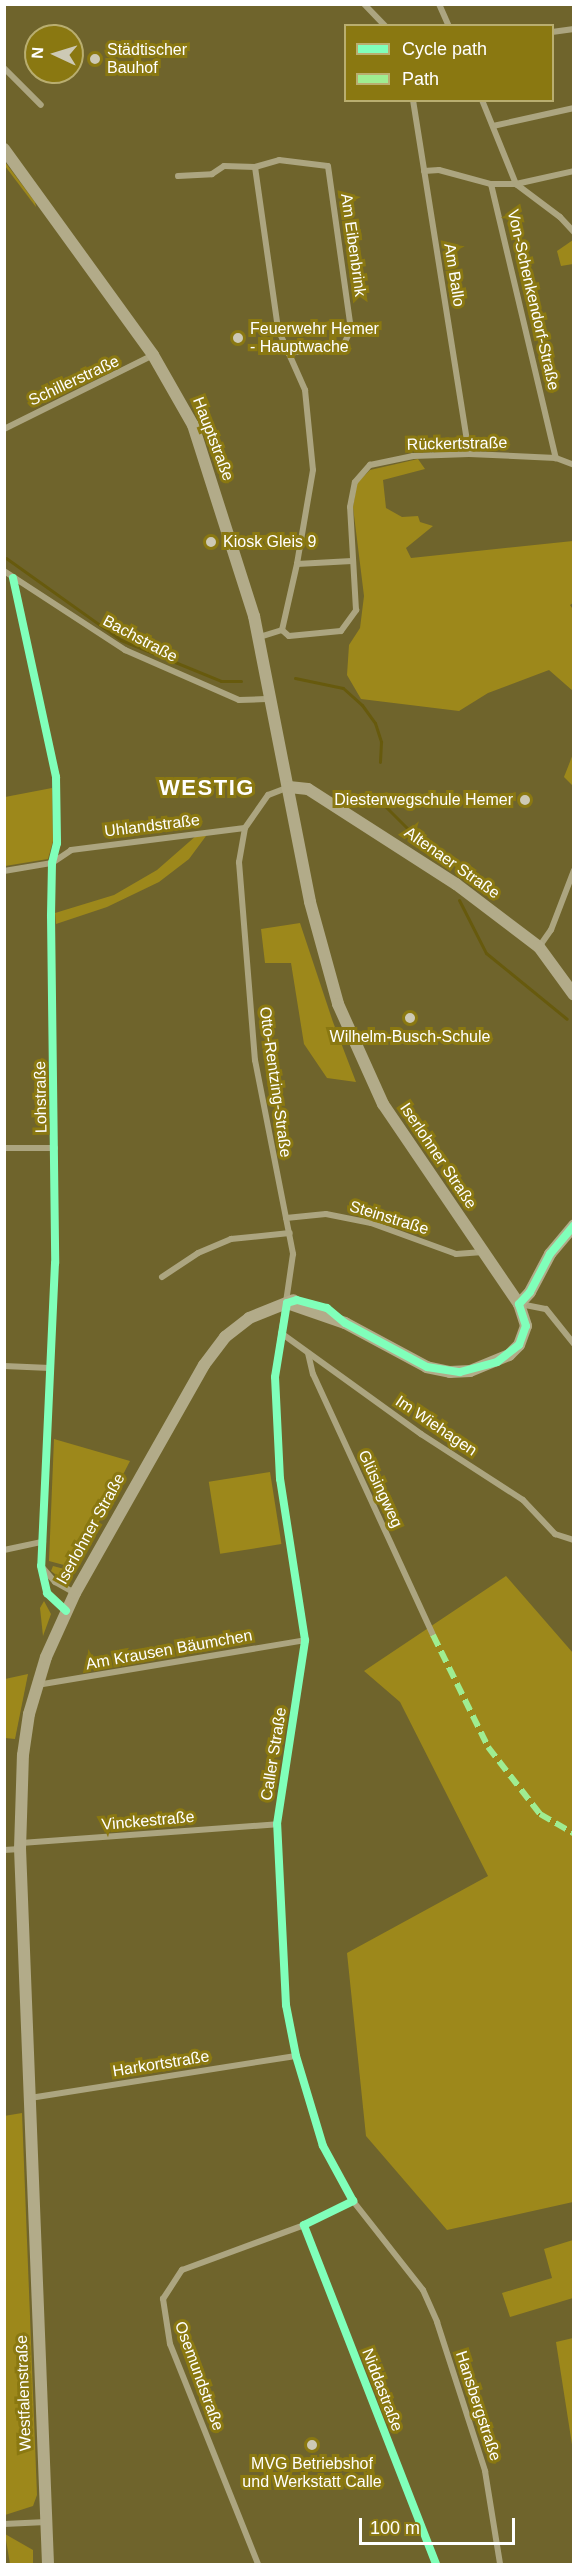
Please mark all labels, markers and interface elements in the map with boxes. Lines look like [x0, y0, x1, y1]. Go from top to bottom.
north arrow [24, 24, 84, 84]
legend [344, 24, 554, 102]
text: Cycle path [402, 39, 487, 59]
place label: Städtischer Bauhof [107, 40, 187, 78]
text: N [29, 46, 46, 59]
marker: Städtischer Bauhof [88, 52, 102, 66]
text: Path [402, 69, 439, 89]
street label: Am Eibenbrink [336, 192, 370, 298]
street label: Von-Schenkendorf-Straße [503, 208, 563, 392]
street label: Am Ballo [440, 242, 468, 308]
place label: Feuerwehr Hemer - Hauptwache [250, 319, 379, 357]
marker: Feuerwehr Hemer - Hauptwache [231, 331, 245, 345]
street label: Schillerstraße [26, 352, 122, 410]
street label: Hauptstraße [188, 394, 238, 484]
street label: Rückertstraße [407, 434, 507, 454]
place label: Kiosk Gleis 9 [223, 532, 316, 552]
marker: Kiosk Gleis 9 [204, 535, 218, 549]
street label: Bachstraße [99, 611, 181, 667]
district label: WESTIG [159, 775, 255, 801]
place label: Diesterwegschule Hemer [334, 790, 513, 810]
marker: Diesterwegschule Hemer [518, 793, 532, 807]
street label: Uhlandstraße [103, 811, 201, 841]
street label: Altenaer Straße [401, 823, 503, 903]
street label: Otto-Rentzing-Straße [255, 1005, 295, 1159]
marker: Wilhelm-Busch-Schule [403, 1011, 417, 1025]
place label: Wilhelm-Busch-Schule [330, 1027, 490, 1047]
street label: Lohstraße [31, 1061, 51, 1133]
street label: Iserlohner Straße [395, 1099, 481, 1213]
street label: Steinstraße [347, 1197, 431, 1239]
street label: Im Wiehagen [392, 1392, 480, 1460]
street label: Glüsingweg [354, 1447, 406, 1531]
street label: Iserlohner Straße [53, 1470, 129, 1588]
street label: Am Krausen Bäumchen [84, 1626, 254, 1674]
street label: Caller Straße [257, 1706, 291, 1802]
street label: Vinckestraße [101, 1807, 195, 1835]
street label: Harkortstraße [111, 2047, 211, 2081]
street label: Osemundstraße [170, 2319, 228, 2433]
street label: Westfalenstraße [12, 2335, 36, 2451]
street label: Niddastraße [357, 2346, 407, 2434]
street label: Hansbergstraße [451, 2348, 505, 2464]
marker: MVG Betriebshof und Werkstatt Calle [305, 2438, 319, 2452]
place label: MVG Betriebshof und Werkstatt Calle [242, 2454, 382, 2492]
scale bar [362, 2506, 518, 2544]
text: 100 m [370, 2518, 420, 2538]

